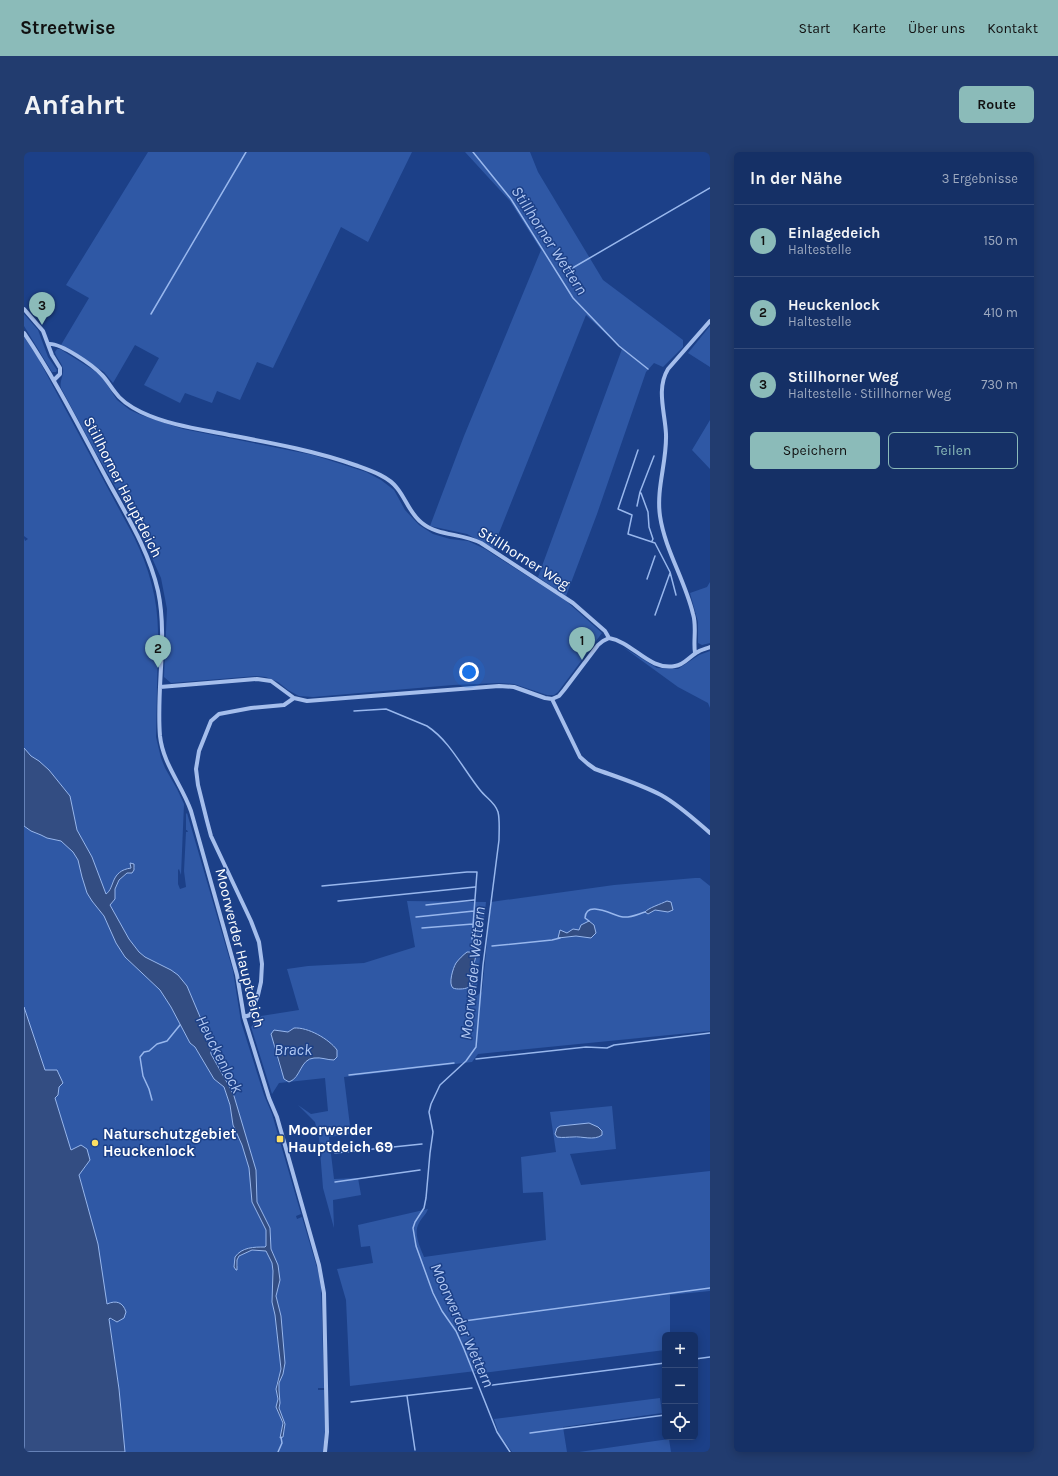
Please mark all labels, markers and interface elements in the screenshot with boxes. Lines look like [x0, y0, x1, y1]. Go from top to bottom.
text: Streetwise [20, 17, 115, 39]
text: Start [798, 20, 830, 37]
text: Karte [852, 20, 886, 37]
text: Über uns [908, 20, 965, 37]
text: Kontakt [987, 20, 1038, 37]
button: Route [959, 86, 1034, 123]
text: Anfahrt [24, 88, 125, 121]
text: In der Nähe [750, 168, 842, 188]
text: 3 Ergebnisse [942, 171, 1018, 186]
water label: Stillhorner Wettern [507, 182, 592, 298]
text: Einlagedeich [788, 224, 880, 242]
text: 1 [761, 233, 765, 248]
text: 150 m [983, 233, 1018, 248]
text: Haltestelle [788, 242, 851, 257]
pin: 3 [29, 292, 55, 325]
text: Heuckenlock [788, 296, 880, 314]
text: 2 [759, 305, 767, 320]
text: 410 m [983, 305, 1018, 320]
text: Haltestelle [788, 314, 851, 329]
text: Stillhorner Weg [788, 368, 899, 386]
text: 3 [759, 377, 767, 392]
text: 730 m [981, 377, 1018, 392]
text: Haltestelle · Stillhorner Weg [788, 386, 951, 401]
street label: Stillhorner Hauptdeich [80, 414, 166, 560]
button: Speichern [750, 432, 880, 469]
button: Teilen [888, 432, 1018, 469]
street label: Stillhorner Weg [475, 523, 574, 594]
pin: 1 [569, 627, 595, 660]
pin: 2 [145, 635, 171, 668]
your location [459, 662, 479, 682]
street label: Moorwerder Hauptdeich [211, 866, 269, 1030]
water label: Moorwerder Wettern [456, 906, 489, 1041]
water label: Heuckenlock [192, 1012, 248, 1097]
water label: Brack [274, 1040, 313, 1059]
place label: Moorwerder Hauptdeich 69 [288, 1121, 393, 1156]
place label: Naturschutzgebiet Heuckenlock [103, 1125, 236, 1160]
marker: Moorwerder Hauptdeich 69 [275, 1134, 285, 1144]
marker: Naturschutzgebiet Heuckenlock [90, 1138, 100, 1148]
water label: Moorwerder Wettern [427, 1260, 498, 1390]
map controls [662, 1332, 698, 1440]
button: + [662, 1332, 698, 1368]
button: − [662, 1368, 698, 1404]
button: locate [662, 1404, 698, 1440]

